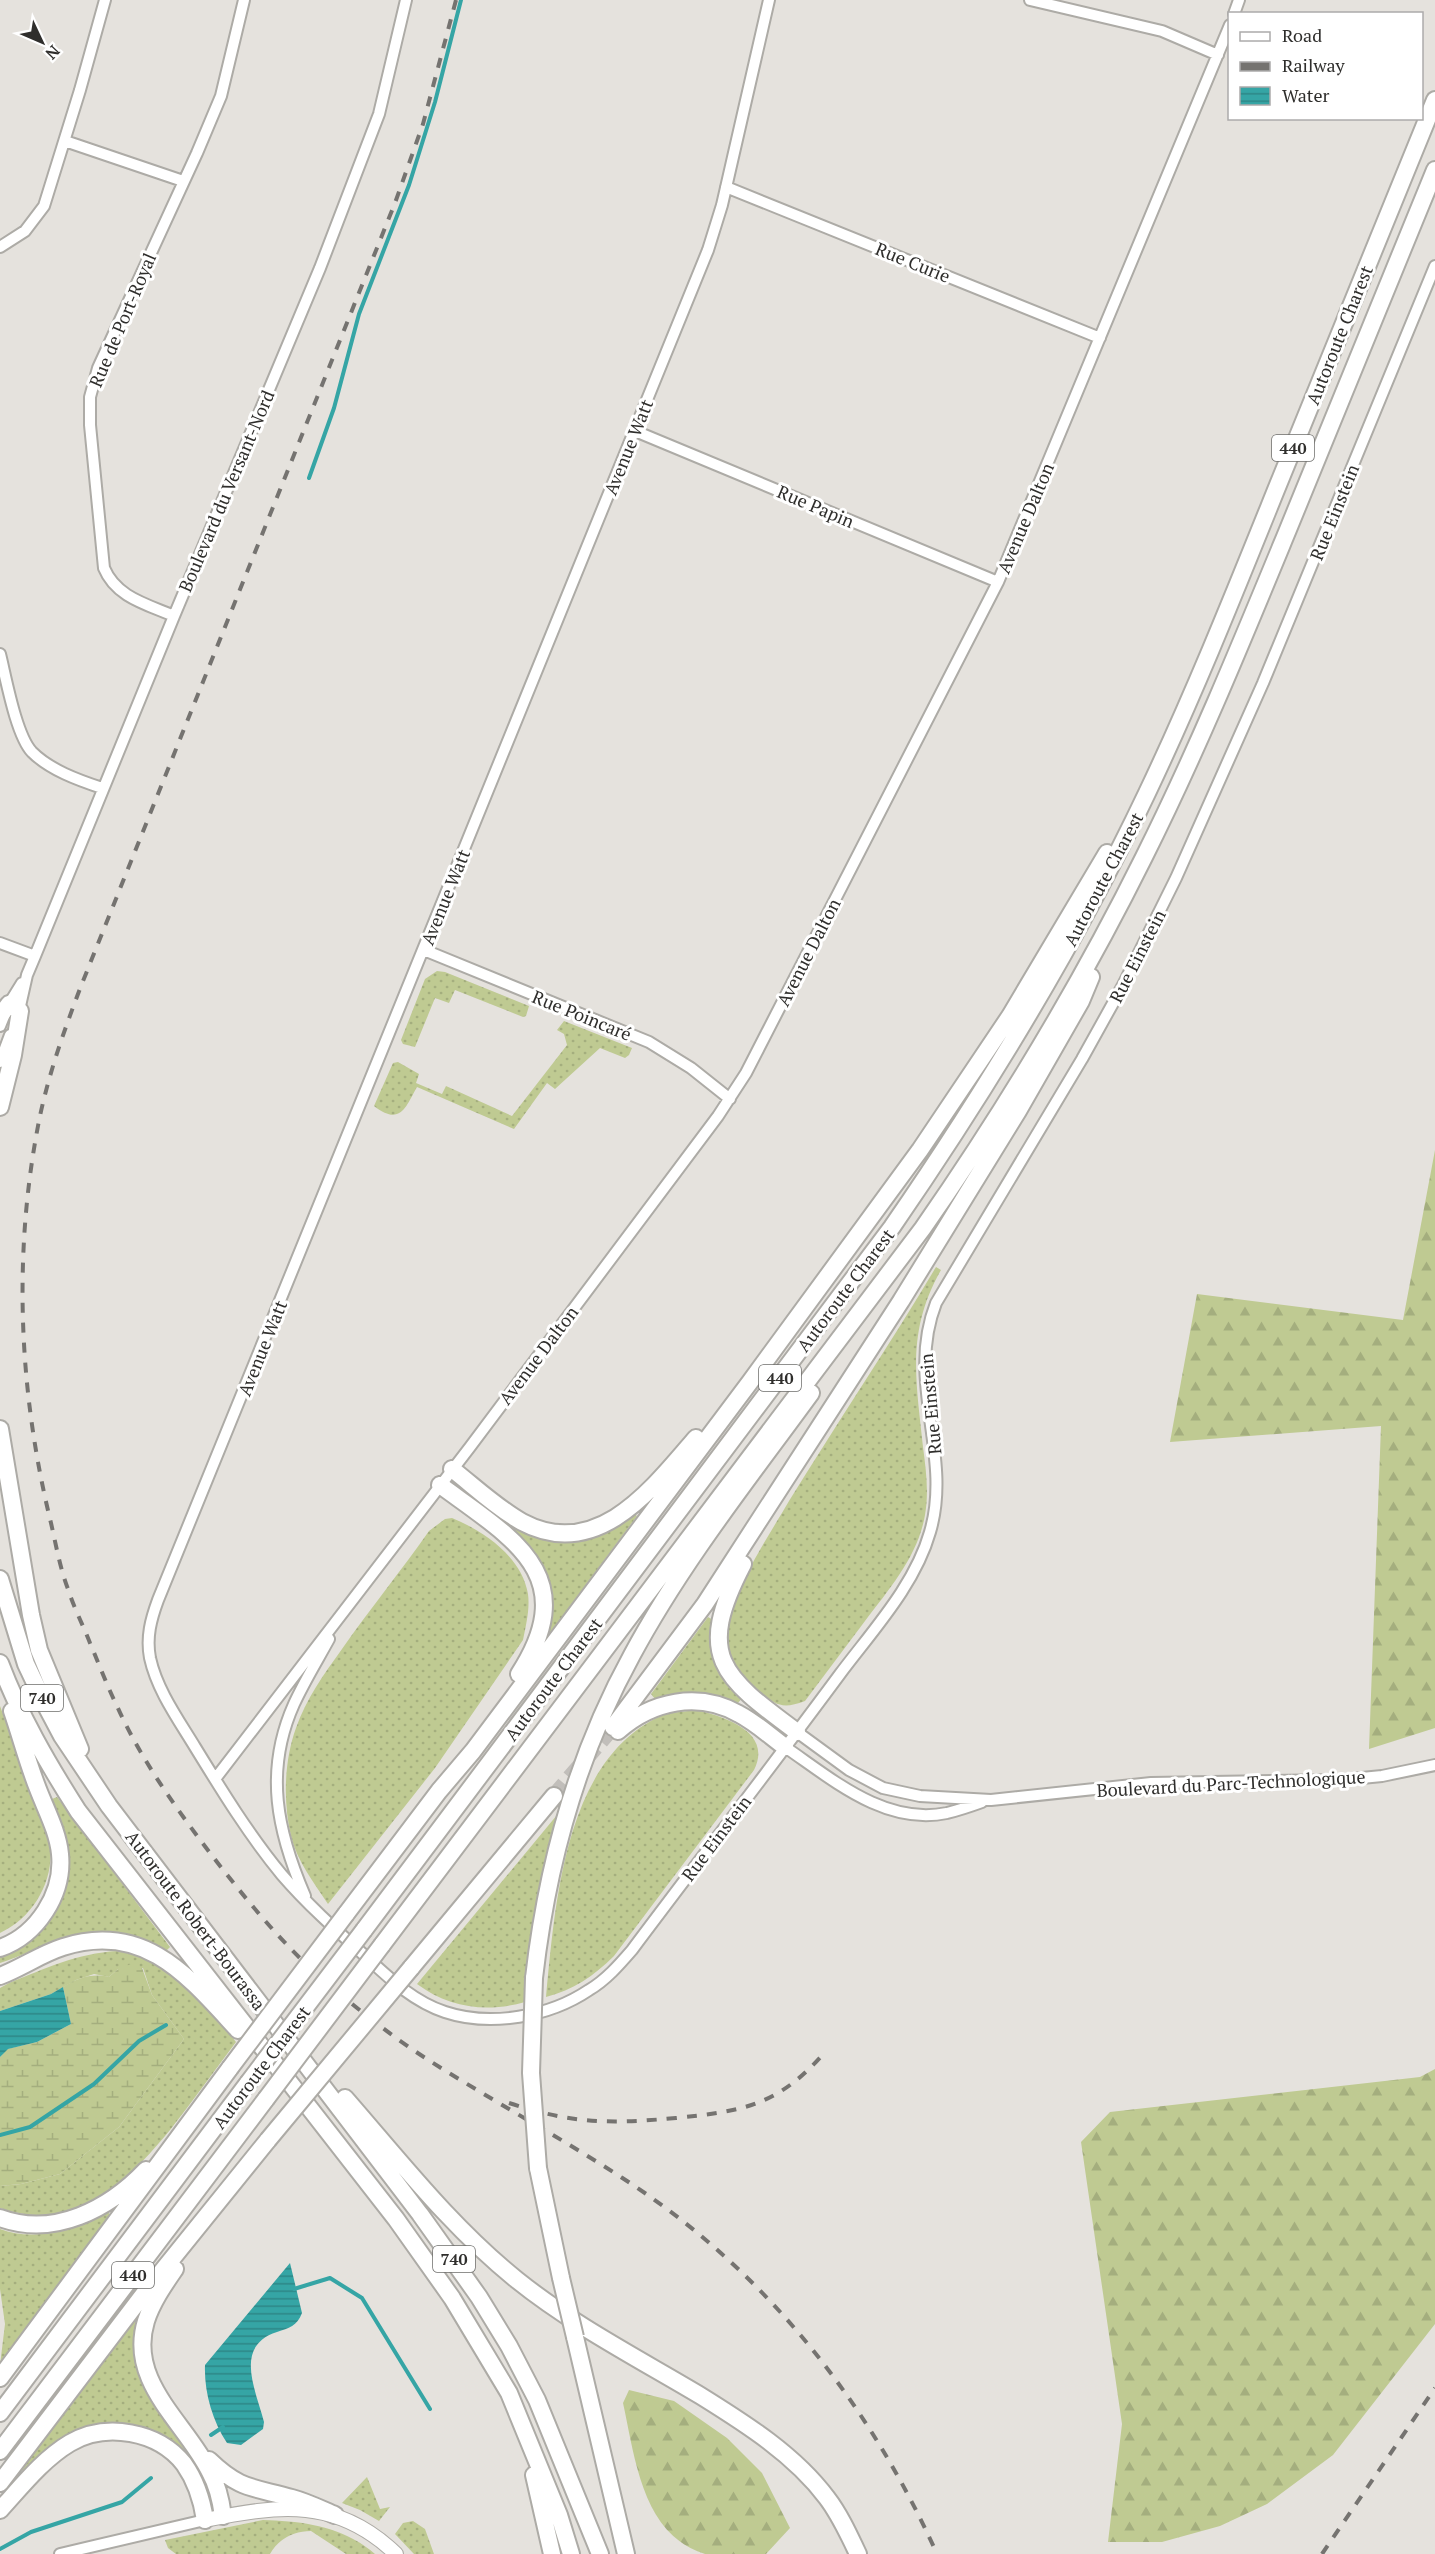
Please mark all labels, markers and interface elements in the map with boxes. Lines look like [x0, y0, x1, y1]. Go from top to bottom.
north arrow [12, 12, 72, 72]
legend [1228, 12, 1423, 120]
text: Road [1282, 23, 1322, 47]
text: N [41, 40, 65, 64]
text: Railway [1282, 53, 1346, 77]
text: Water [1282, 83, 1329, 107]
street label: Rue Curie [872, 236, 954, 288]
street label: Rue de Port-Royal [83, 249, 161, 391]
street label: Autoroute Charest [1300, 261, 1378, 408]
street label: Boulevard du Versant-Nord [173, 386, 279, 596]
street label: Avenue Watt [598, 395, 658, 498]
road number: 440 [1272, 435, 1314, 461]
street label: Avenue Dalton [991, 459, 1059, 577]
street label: Rue Einstein [1304, 460, 1364, 564]
street label: Rue Papin [774, 479, 858, 533]
street label: Autoroute Charest [1058, 808, 1149, 950]
street label: Avenue Watt [415, 845, 475, 948]
street label: Avenue Dalton [771, 894, 846, 1010]
street label: Rue Einstein [1103, 905, 1171, 1007]
street label: Rue Poincaré [529, 984, 635, 1046]
street label: Autoroute Charest [791, 1223, 899, 1356]
street label: Avenue Watt [232, 1296, 292, 1399]
street label: Avenue Dalton [493, 1300, 583, 1409]
street label: Rue Einstein [914, 1352, 946, 1456]
road number: 440 [759, 1365, 801, 1391]
street label: Autoroute Charest [499, 1612, 607, 1745]
road number: 740 [21, 1685, 63, 1711]
street label: Boulevard du Parc-Technologique [1096, 1764, 1366, 1802]
street label: Rue Einstein [676, 1790, 756, 1886]
street label: Autoroute Robert-Bourassa [120, 1825, 272, 2015]
street label: Autoroute Charest [207, 2000, 315, 2133]
road number: 740 [433, 2246, 475, 2272]
road number: 440 [112, 2262, 154, 2288]

